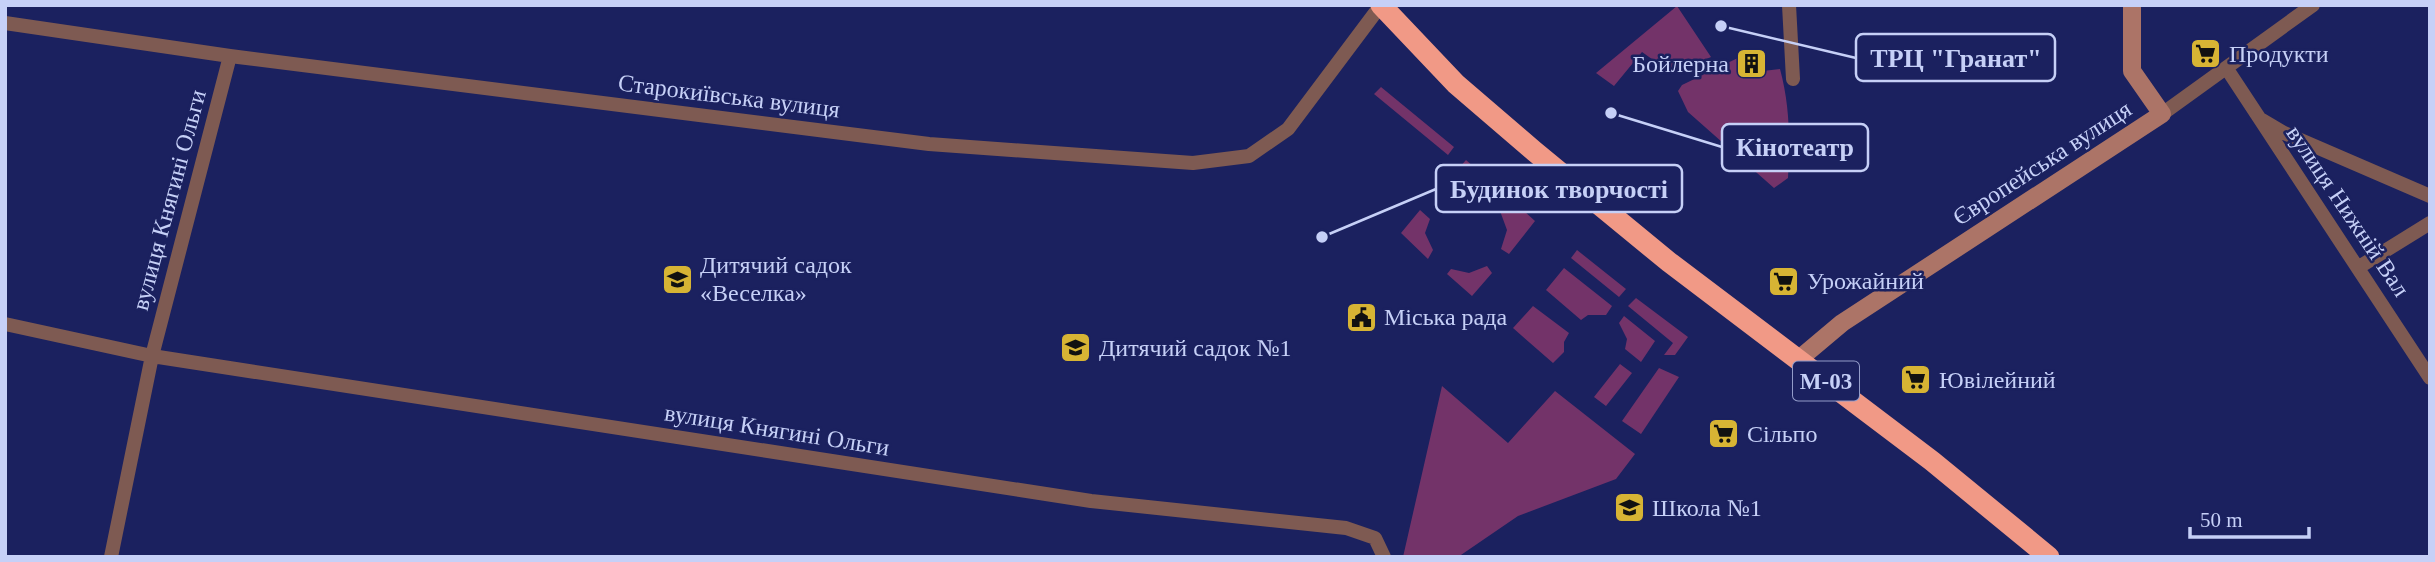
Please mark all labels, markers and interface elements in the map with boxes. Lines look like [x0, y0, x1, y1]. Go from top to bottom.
callout: ТРЦ "Гранат" [1856, 34, 2055, 81]
supermarket icon: Продукти [2189, 37, 2223, 71]
place label: Продукти [2229, 41, 2329, 67]
text: ТРЦ "Гранат" [1870, 44, 2042, 73]
building icon: Бойлерна [1735, 47, 1769, 81]
place label: Бойлерна [1632, 51, 1729, 77]
street label: Старокиївська вулиця [617, 69, 841, 123]
street label: вулиця Княгині Ольги [127, 87, 211, 313]
street label: Європейська вулиця [1948, 96, 2136, 230]
street label: вулиця Нижній Вал [2281, 121, 2415, 301]
callout: Кінотеатр [1722, 124, 1868, 171]
text: Кінотеатр [1736, 133, 1854, 162]
callout: Будинок творчості [1436, 165, 1682, 212]
text: Будинок творчості [1450, 175, 1668, 204]
place label: Дитячий садок «Веселка» [700, 252, 852, 306]
school or university icon: Дитячий садок «Веселка» [660, 262, 694, 296]
supermarket icon: Урожайний [1767, 264, 1801, 298]
place label: Урожайний [1807, 268, 1924, 294]
public building icon: Міська рада [1344, 300, 1378, 334]
place label: Міська рада [1384, 304, 1507, 330]
school or university icon: Дитячий садок №1 [1059, 331, 1093, 365]
place label: Дитячий садок №1 [1099, 335, 1292, 361]
road number: М-03 [1793, 362, 1859, 400]
supermarket icon: Ювілейний [1899, 363, 1933, 397]
place label: Ювілейний [1939, 367, 2056, 393]
street label: вулиця Княгині Ольги [663, 399, 891, 461]
supermarket icon: Сільпо [1707, 417, 1741, 451]
place label: Сільпо [1747, 421, 1817, 447]
school or university icon: Школа №1 [1612, 491, 1646, 525]
place label: Школа №1 [1652, 495, 1762, 521]
scale bar [2190, 496, 2309, 540]
text: 50 m [2200, 508, 2243, 532]

